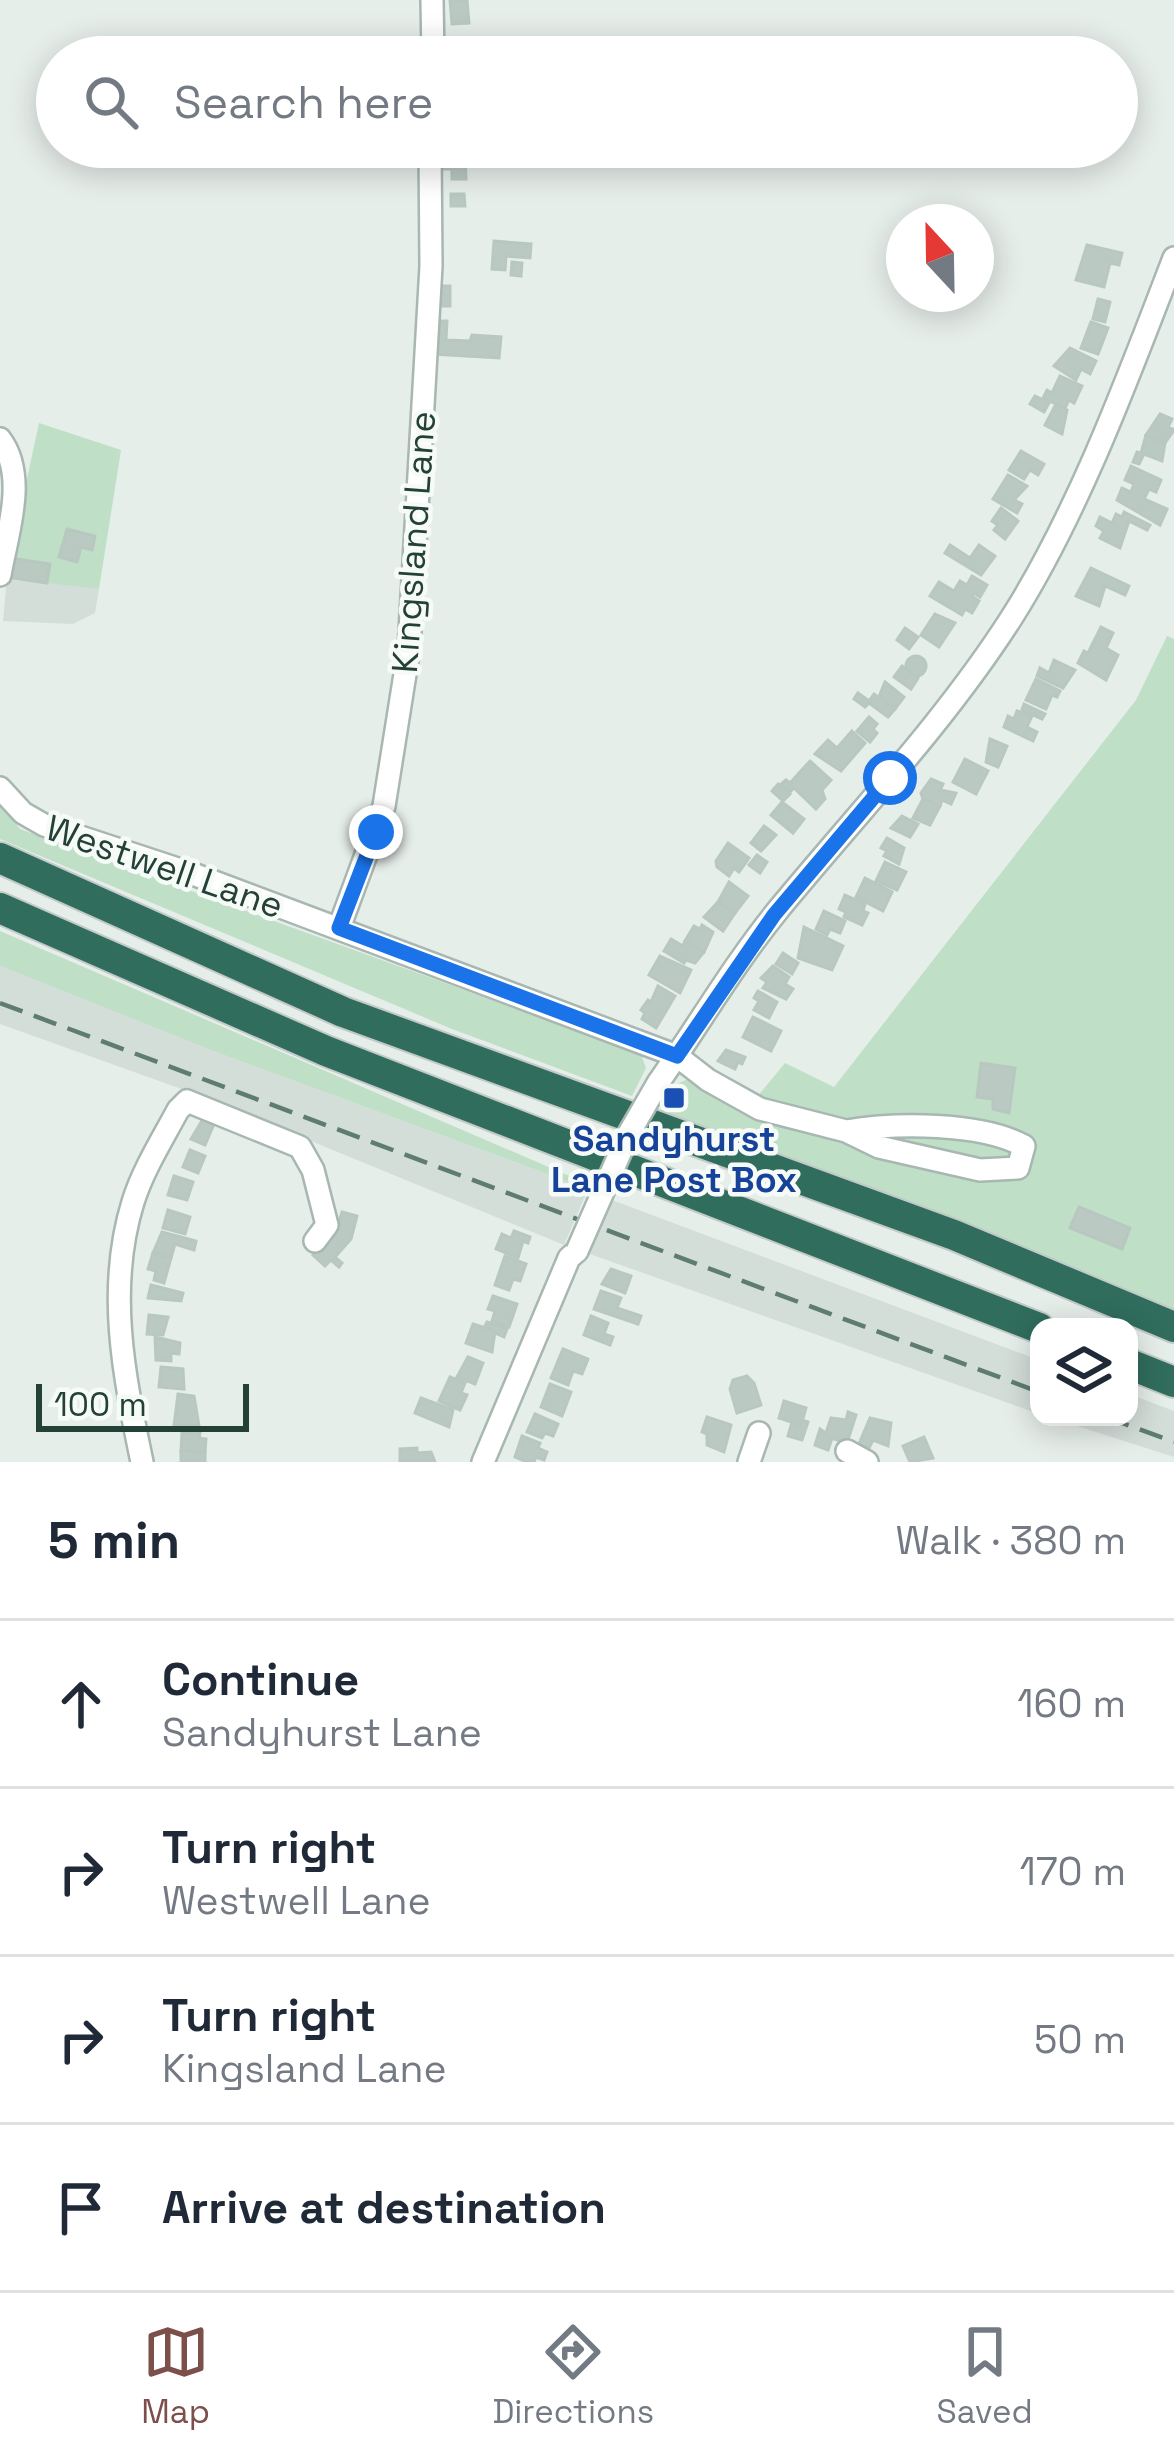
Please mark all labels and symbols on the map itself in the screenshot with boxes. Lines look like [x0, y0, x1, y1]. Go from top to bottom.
north arrow [886, 204, 994, 312]
street label: Kingsland Lane [382, 409, 446, 675]
route start [863, 751, 917, 805]
street label: Westwell Lane [40, 805, 289, 929]
route end [349, 805, 403, 859]
marker: Sandyhurst Lane Post Box [661, 1085, 687, 1111]
place label: Sandyhurst Lane Post Box [551, 1116, 797, 1203]
scale bar [36, 1378, 249, 1431]

